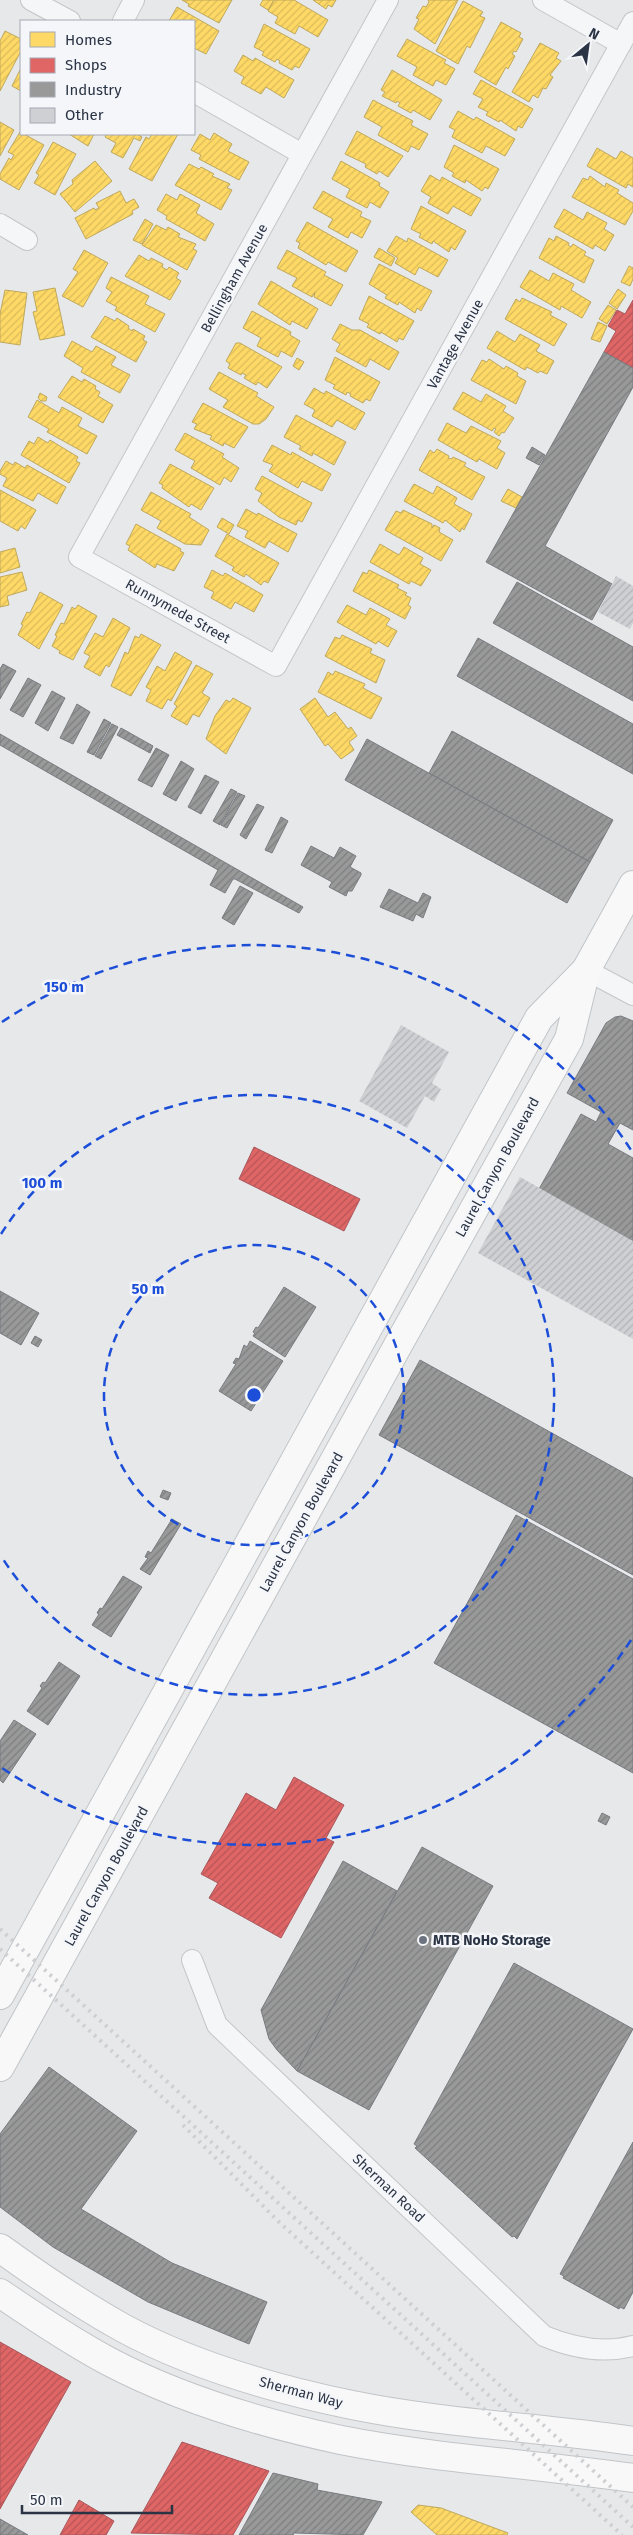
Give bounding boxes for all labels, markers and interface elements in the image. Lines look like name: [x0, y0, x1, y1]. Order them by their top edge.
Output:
legend: [20, 20, 195, 135]
north arrow: [563, 20, 613, 70]
text: N: [586, 24, 602, 44]
text: Homes: [65, 31, 112, 49]
text: Shops: [65, 56, 107, 74]
text: Industry: [65, 81, 122, 99]
text: Other: [65, 106, 104, 124]
street label: Bellingham Avenue: [197, 221, 271, 336]
street label: Vantage Avenue: [424, 296, 487, 392]
street label: Runnymede Street: [122, 576, 234, 648]
text: 150 m: [44, 978, 84, 996]
street label: Laurel Canyon Boulevard: [452, 1094, 543, 1240]
text: 100 m: [22, 1174, 62, 1192]
text: 50 m: [131, 1280, 165, 1298]
centre of rings: [245, 1386, 263, 1404]
street label: Laurel Canyon Boulevard: [256, 1449, 347, 1595]
street label: Laurel Canyon Boulevard: [61, 1803, 152, 1949]
place label: MTB NoHo Storage: [433, 1932, 551, 1949]
marker: MTB NoHo Storage: [417, 1934, 429, 1946]
street label: Sherman Road: [349, 2151, 428, 2226]
street label: Sherman Way: [257, 2373, 345, 2412]
scale bar: [22, 2482, 172, 2514]
text: 50 m: [30, 2491, 63, 2509]

